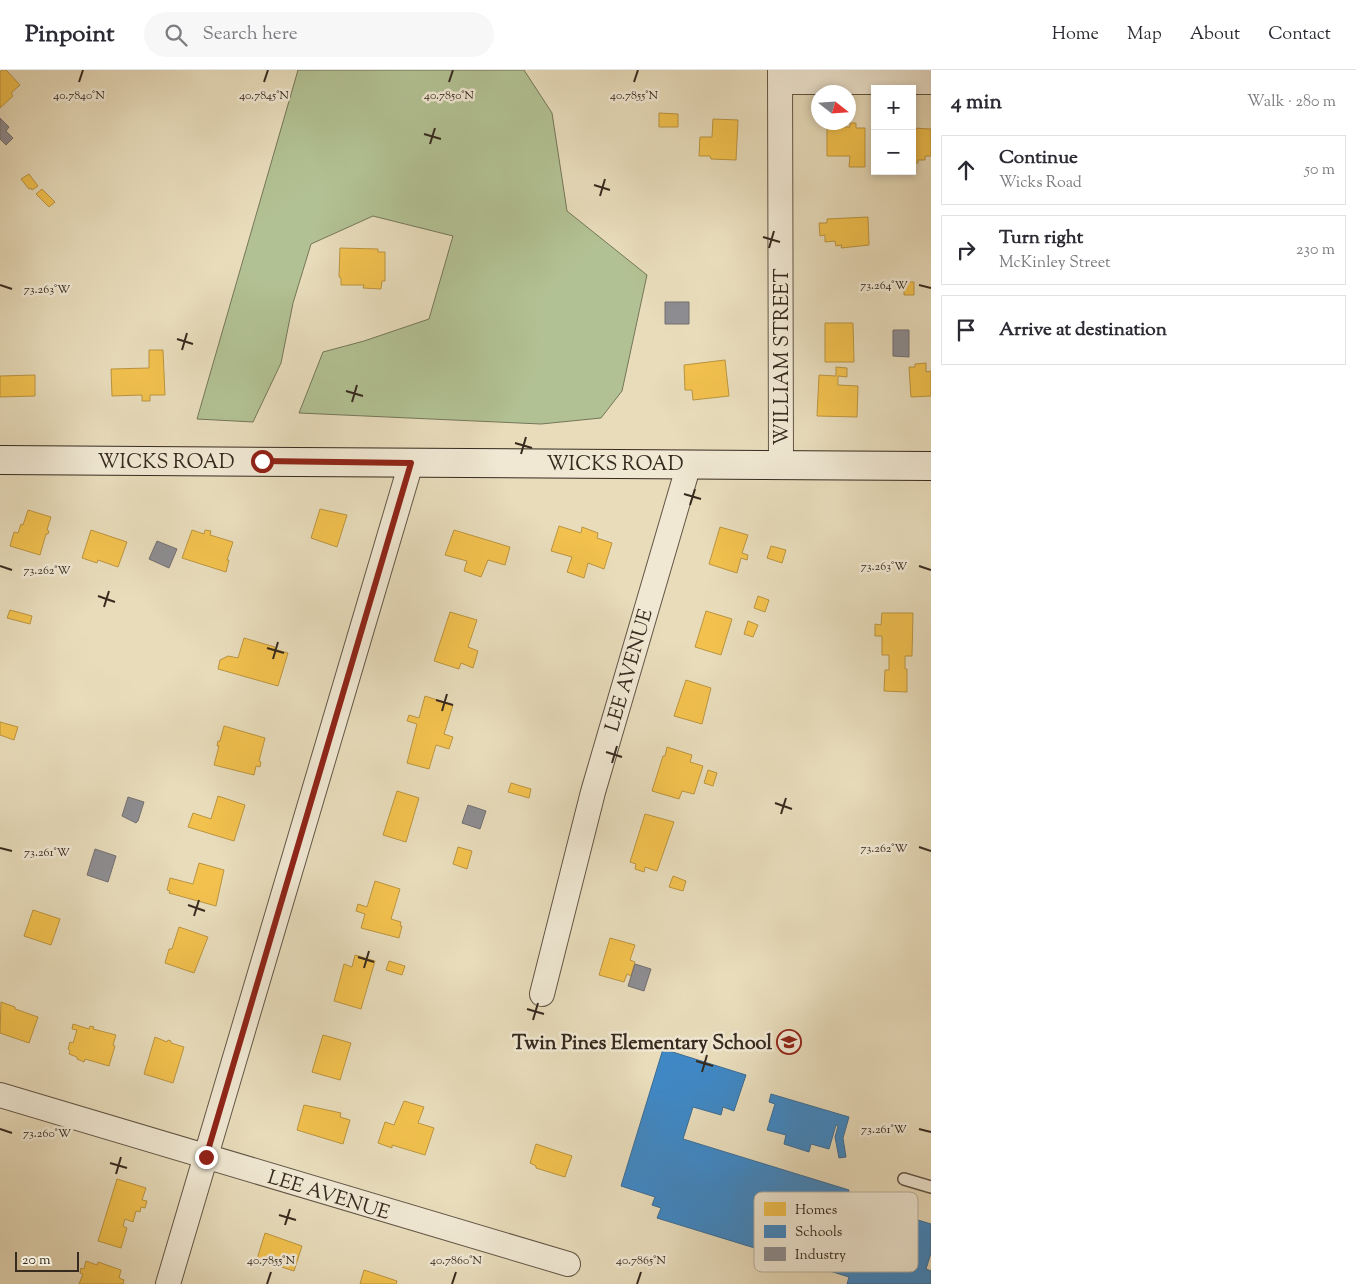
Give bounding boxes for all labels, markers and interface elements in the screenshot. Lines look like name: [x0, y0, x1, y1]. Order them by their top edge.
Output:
search box: [144, 12, 494, 57]
text: Pinpoint: [25, 18, 114, 52]
icon: search: [162, 21, 190, 49]
text: Search here: [202, 21, 298, 48]
text: Home: [1052, 22, 1099, 48]
text: Map: [1127, 22, 1162, 48]
text: About: [1190, 22, 1240, 48]
text: Contact: [1268, 22, 1331, 48]
north arrow: [811, 85, 856, 130]
map controls: [871, 85, 916, 175]
button: +: [871, 85, 916, 130]
text: 40.7840°N: [53, 87, 105, 105]
text: 40.7845°N: [239, 87, 289, 105]
text: 40.7850°N: [424, 87, 474, 105]
text: 40.7855°N: [610, 87, 658, 105]
text: 4 min: [951, 88, 1002, 118]
text: Walk · 280 m: [1247, 91, 1336, 114]
button: −: [871, 130, 916, 175]
text: Continue: [999, 145, 1078, 172]
icon: ahead: [952, 156, 980, 184]
text: 50 m: [1304, 159, 1335, 182]
text: Wicks Road: [999, 172, 1082, 195]
text: Turn right: [999, 225, 1083, 252]
icon: right: [952, 236, 980, 264]
text: 230 m: [1296, 239, 1335, 262]
text: McKinley Street: [999, 252, 1111, 275]
street label: WILLIAM STREET: [769, 269, 798, 445]
text: 73.264°W: [860, 277, 908, 295]
text: 73.263°W: [24, 281, 71, 299]
icon: arrive: [952, 316, 980, 344]
text: Arrive at destination: [999, 317, 1167, 344]
street label: WICKS ROAD: [97, 449, 235, 478]
route start: [251, 450, 274, 473]
street label: WICKS ROAD: [546, 451, 684, 480]
text: 73.263°W: [861, 558, 908, 576]
text: 73.262°W: [23, 562, 71, 580]
street label: LEE AVENUE: [599, 606, 662, 735]
text: 73.262°W: [860, 840, 908, 858]
text: 73.261°W: [24, 844, 71, 862]
school or university icon: Twin Pines Elementary School: [776, 1029, 802, 1055]
place label: Twin Pines Elementary School: [512, 1030, 772, 1059]
text: 73.261°W: [861, 1121, 908, 1139]
text: 73.260°W: [23, 1125, 72, 1143]
route end: [195, 1146, 218, 1169]
street label: LEE AVENUE: [264, 1164, 393, 1229]
legend: [754, 1192, 918, 1272]
text: Homes: [795, 1201, 837, 1221]
text: Schools: [795, 1223, 842, 1243]
text: Industry: [795, 1246, 846, 1266]
scale bar: [15, 1249, 79, 1272]
text: 20 m: [22, 1251, 51, 1271]
text: 40.7855°N: [247, 1252, 295, 1270]
text: 40.7860°N: [430, 1252, 482, 1270]
text: 40.7865°N: [616, 1252, 666, 1270]

